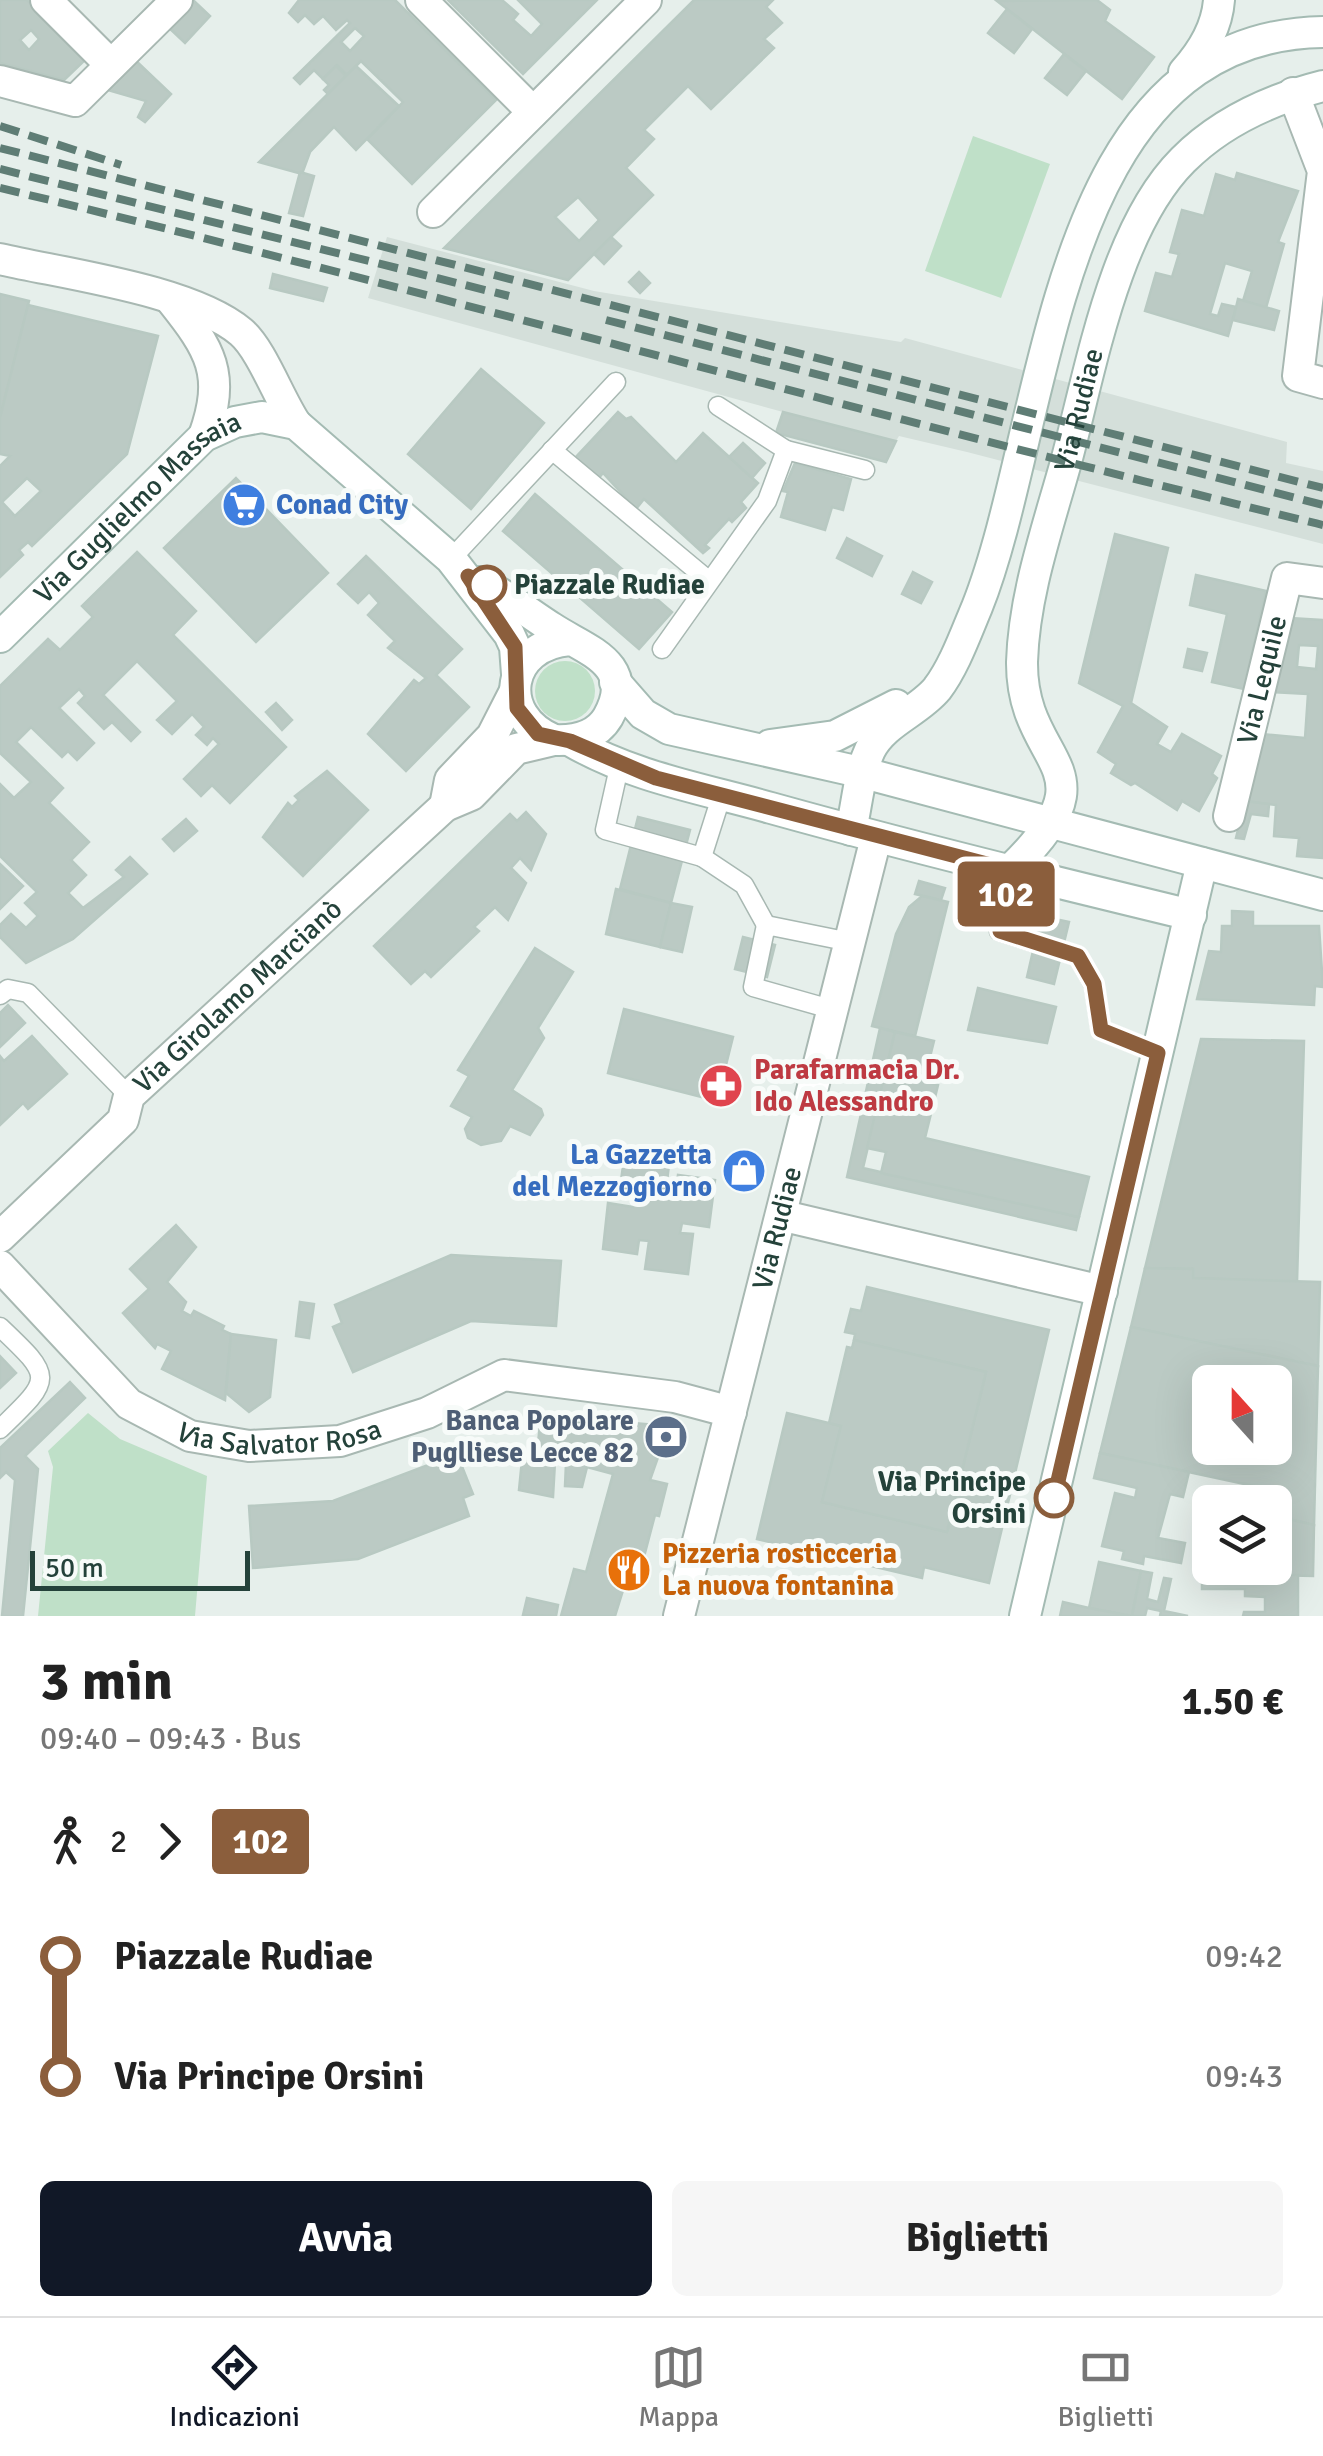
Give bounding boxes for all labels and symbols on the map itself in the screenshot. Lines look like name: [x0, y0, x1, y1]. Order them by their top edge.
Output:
street label: Via Rudiae: [1047, 345, 1111, 476]
street label: Via Guglielmo Massaia: [27, 404, 246, 611]
supermarket icon: Conad City: [221, 482, 267, 528]
place label: Conad City: [276, 488, 408, 522]
marker: Piazzale Rudiae: [468, 566, 506, 604]
place label: Piazzale Rudiae: [514, 568, 705, 602]
street label: Via Lequile: [1230, 612, 1294, 748]
line badge: 102: [948, 862, 1064, 926]
street label: Via Girolamo Marcianò: [126, 892, 349, 1101]
place label: Parafarmacia Dr. Ido Alessandro: [754, 1053, 960, 1119]
pharmacy icon: Parafarmacia Dr. Ido Alessandro: [698, 1063, 744, 1109]
place label: La Gazzetta del Mezzogiorno: [512, 1138, 712, 1204]
shop icon: La Gazzetta del Mezzogiorno: [721, 1148, 767, 1194]
street label: Via Rudiae: [745, 1163, 809, 1294]
north arrow: [1192, 1365, 1292, 1465]
place label: Banca Popolare Puglliese Lecce 82: [411, 1404, 634, 1470]
street label: Via Salvator Rosa: [171, 1412, 386, 1463]
bank icon: Banca Popolare Puglliese Lecce 82: [643, 1414, 689, 1460]
place label: Via Principe Orsini: [878, 1465, 1026, 1531]
marker: Via Principe Orsini: [1035, 1479, 1073, 1517]
place label: Pizzeria rosticceria La nuova fontanina: [662, 1537, 897, 1603]
scale bar: [30, 1546, 250, 1590]
restaurant icon: Pizzeria rosticceria La nuova fontanina: [606, 1547, 652, 1593]

